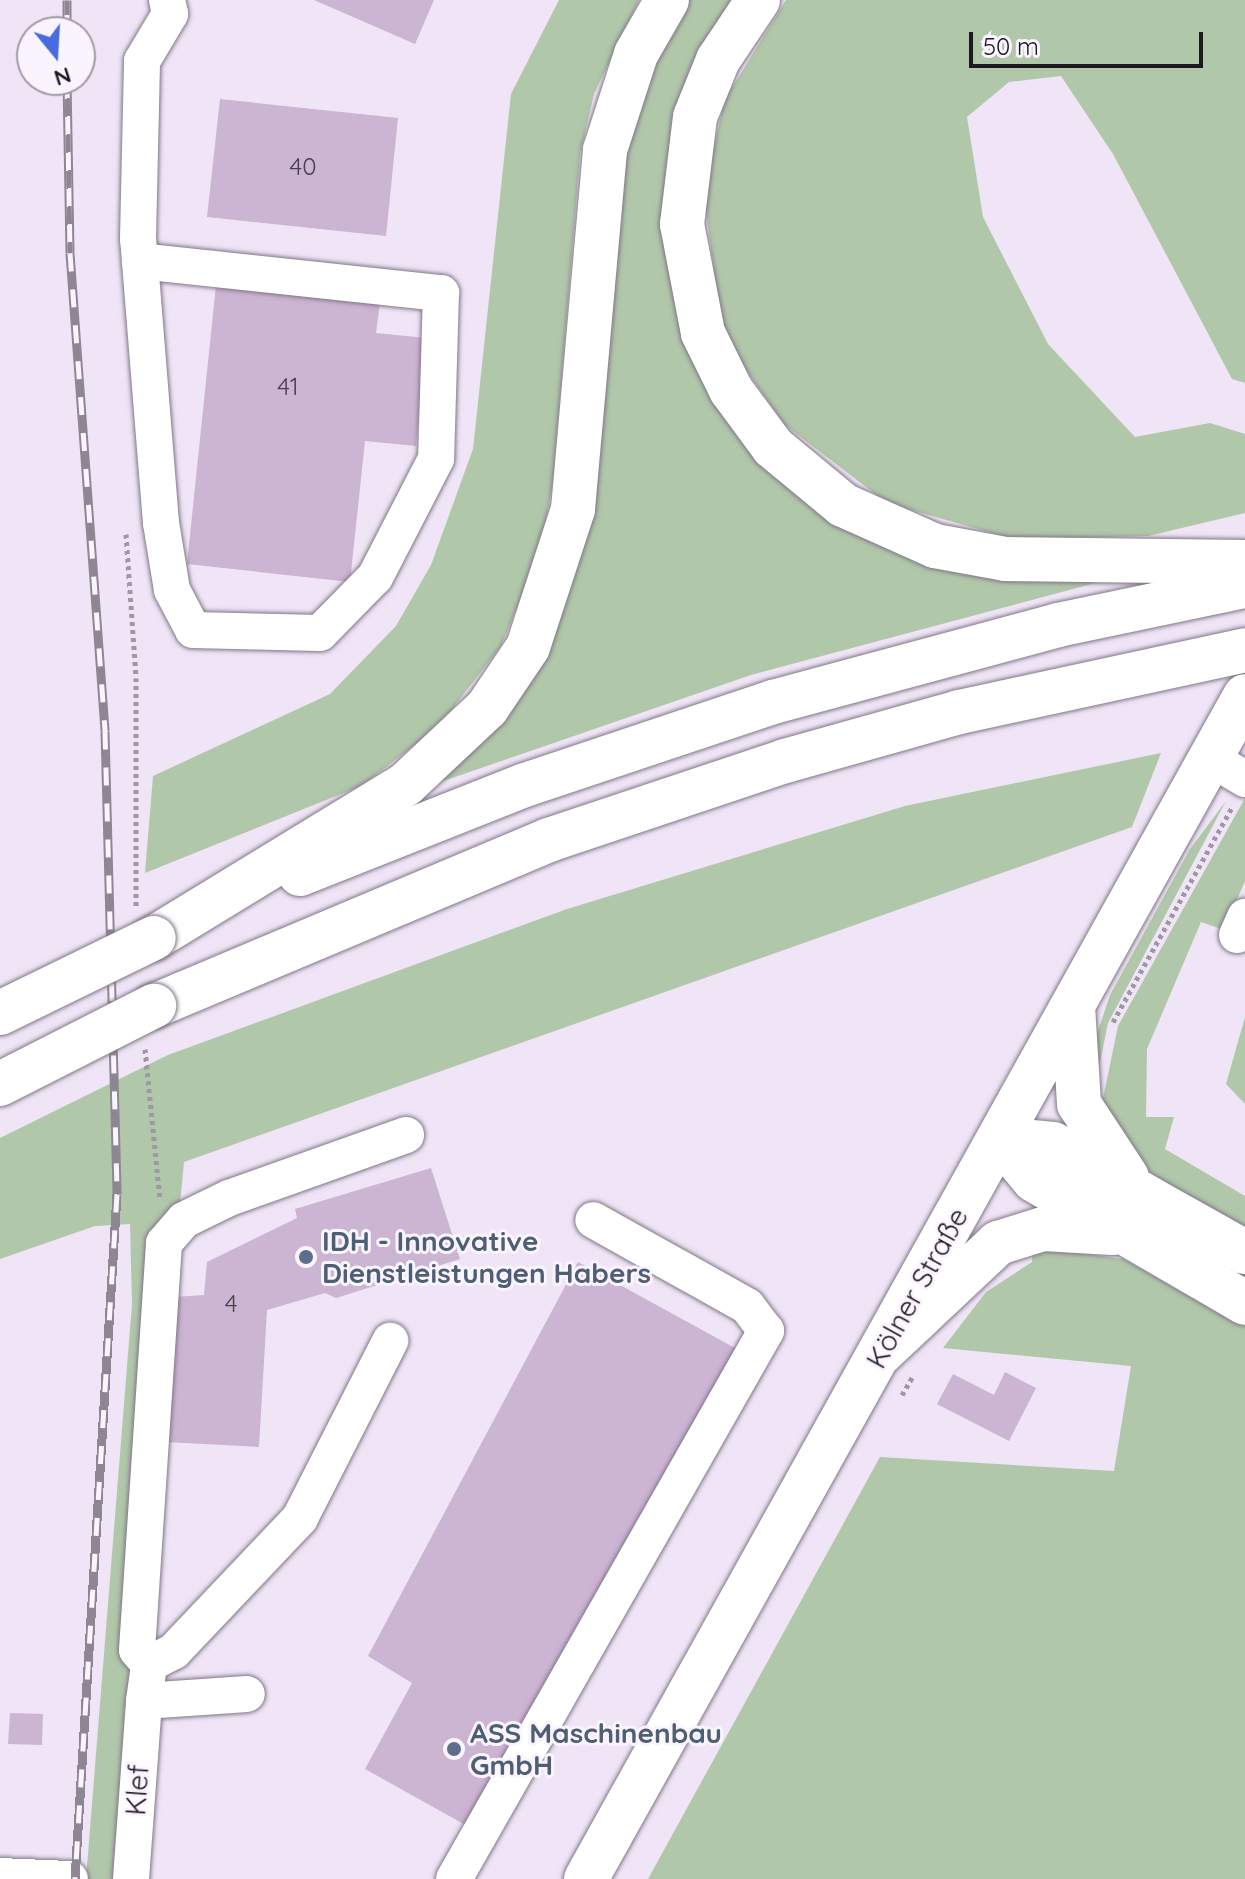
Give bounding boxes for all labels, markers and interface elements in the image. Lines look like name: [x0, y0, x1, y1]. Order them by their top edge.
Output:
north arrow: [16, 16, 96, 96]
scale bar: [973, 16, 1207, 66]
text: 50 m: [983, 31, 1039, 61]
text: N: [51, 61, 75, 93]
house number: 40: [290, 153, 316, 181]
house number: 41: [277, 373, 299, 401]
street label: Kölner Straße: [859, 1202, 975, 1374]
place label: IDH - Innovative Dienstleistungen Habers: [322, 1224, 651, 1290]
marker: IDH - Innovative Dienstleistungen Habers: [297, 1248, 315, 1266]
house number: 4: [225, 1290, 237, 1318]
place label: ASS Maschinenbau GmbH: [470, 1716, 722, 1782]
marker: ASS Maschinenbau GmbH: [445, 1740, 463, 1758]
street label: Klef: [118, 1763, 156, 1817]

